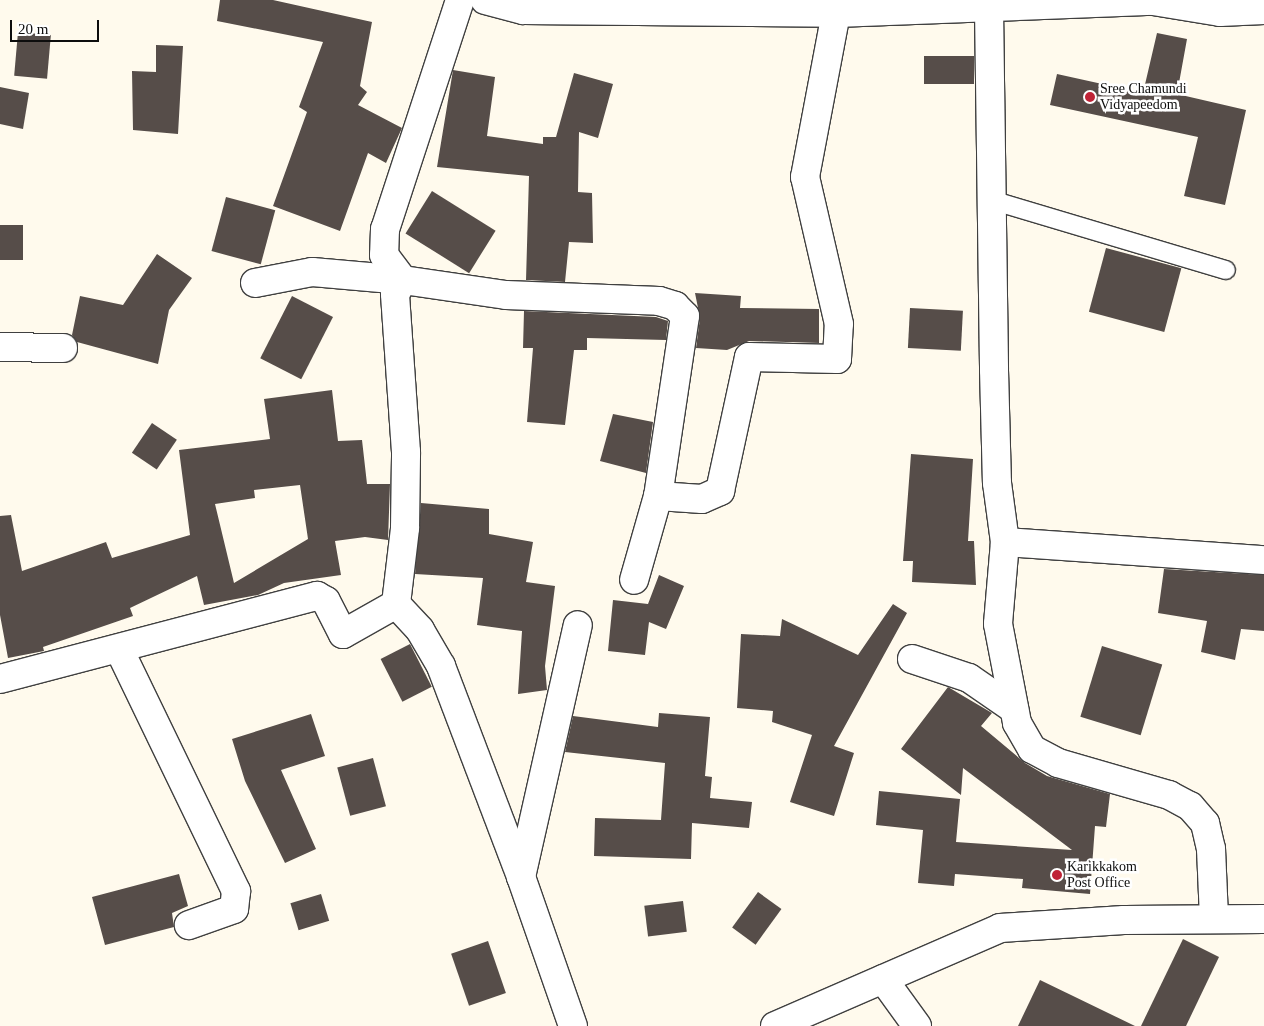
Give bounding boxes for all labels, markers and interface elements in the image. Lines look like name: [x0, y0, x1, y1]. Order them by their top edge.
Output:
scale bar: [12, 10, 101, 42]
text: 20 m: [18, 21, 48, 37]
place label: Sree Chamundi Vidyapeedom: [1100, 81, 1187, 114]
marker: Sree Chamundi Vidyapeedom: [1084, 91, 1096, 103]
place label: Karikkakom Post Office: [1067, 859, 1137, 892]
marker: Karikkakom Post Office: [1051, 869, 1063, 881]

